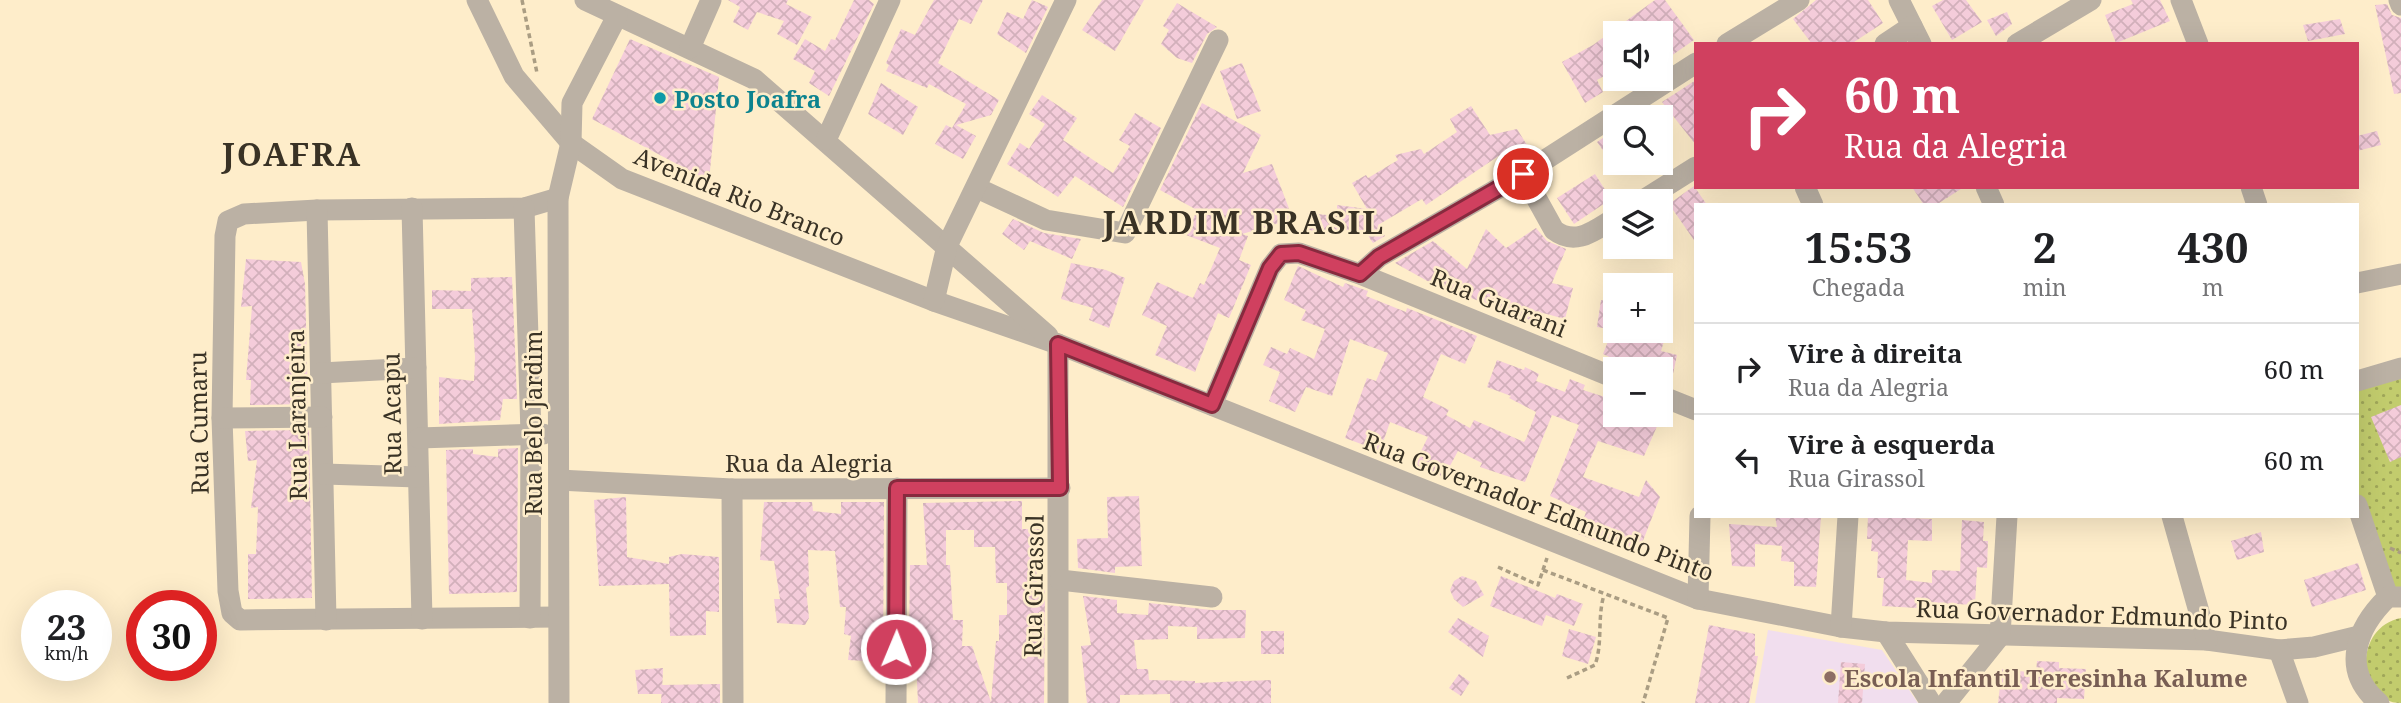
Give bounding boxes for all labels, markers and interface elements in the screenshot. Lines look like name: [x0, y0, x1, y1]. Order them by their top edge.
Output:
map controls: [1603, 21, 1673, 427]
button: sound: [1603, 21, 1673, 91]
text: 60 m: [1844, 61, 1960, 127]
icon: right: [1729, 70, 1820, 161]
place label: Posto Joafra: [674, 82, 821, 115]
marker: Posto Joafra: [652, 90, 668, 106]
button: search: [1603, 105, 1673, 175]
text: Rua da Alegria: [1844, 124, 2068, 167]
district label: JOAFRA: [221, 132, 362, 175]
street label: Avenida Rio Branco: [630, 139, 850, 253]
pin: [1493, 144, 1553, 204]
icon: arrive: [1504, 155, 1542, 193]
button: layers: [1603, 189, 1673, 259]
district label: JARDIM BRASIL: [1102, 200, 1385, 243]
text: 15:53: [1805, 218, 1912, 275]
text: 2: [2033, 218, 2057, 275]
text: 430: [2177, 218, 2248, 275]
street label: Rua Guarani: [1426, 260, 1572, 344]
text: Chegada: [1812, 271, 1905, 303]
text: min: [2023, 271, 2067, 303]
text: m: [2202, 271, 2224, 303]
button: +: [1603, 273, 1673, 343]
street label: Rua Laranjeira: [278, 329, 314, 501]
street label: Rua Belo Jardim: [516, 330, 549, 516]
text: Vire à direita: [1788, 335, 1963, 371]
icon: right: [1729, 350, 1767, 388]
street label: Rua Cumaru: [180, 351, 216, 495]
text: 60 m: [2264, 351, 2324, 387]
street label: Rua Acapu: [373, 352, 409, 476]
button: −: [1603, 357, 1673, 427]
text: Rua da Alegria: [1788, 371, 1949, 403]
street label: Rua Governador Edmundo Pinto: [1359, 424, 1719, 588]
text: Vire à esquerda: [1788, 426, 1995, 462]
icon: left: [1729, 441, 1767, 479]
text: 60 m: [2264, 442, 2324, 478]
street label: Rua da Alegria: [725, 446, 893, 479]
text: Rua Girassol: [1788, 462, 1925, 494]
street label: Rua Girassol: [1015, 514, 1051, 658]
speed limit sign: 30: [126, 590, 217, 681]
street label: Rua Governador Edmundo Pinto: [1915, 591, 2289, 637]
text: 23: [47, 603, 86, 650]
position arrow: [859, 612, 933, 686]
text: km/h: [44, 641, 89, 665]
place label: Escola Infantil Teresinha Kalume: [1844, 661, 2248, 694]
marker: Escola Infantil Teresinha Kalume: [1822, 669, 1838, 685]

